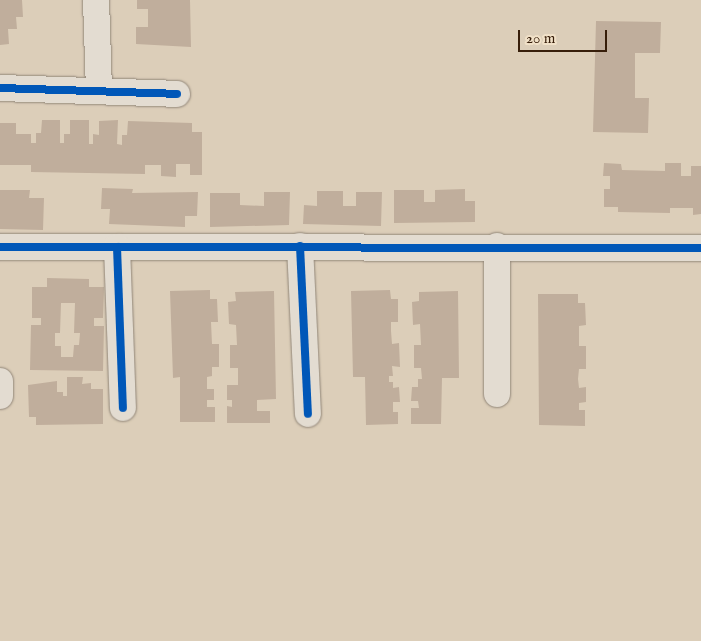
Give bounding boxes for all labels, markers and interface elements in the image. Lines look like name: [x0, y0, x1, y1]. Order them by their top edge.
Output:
scale bar: [521, 20, 610, 52]
text: 20 m: [526, 29, 555, 48]

